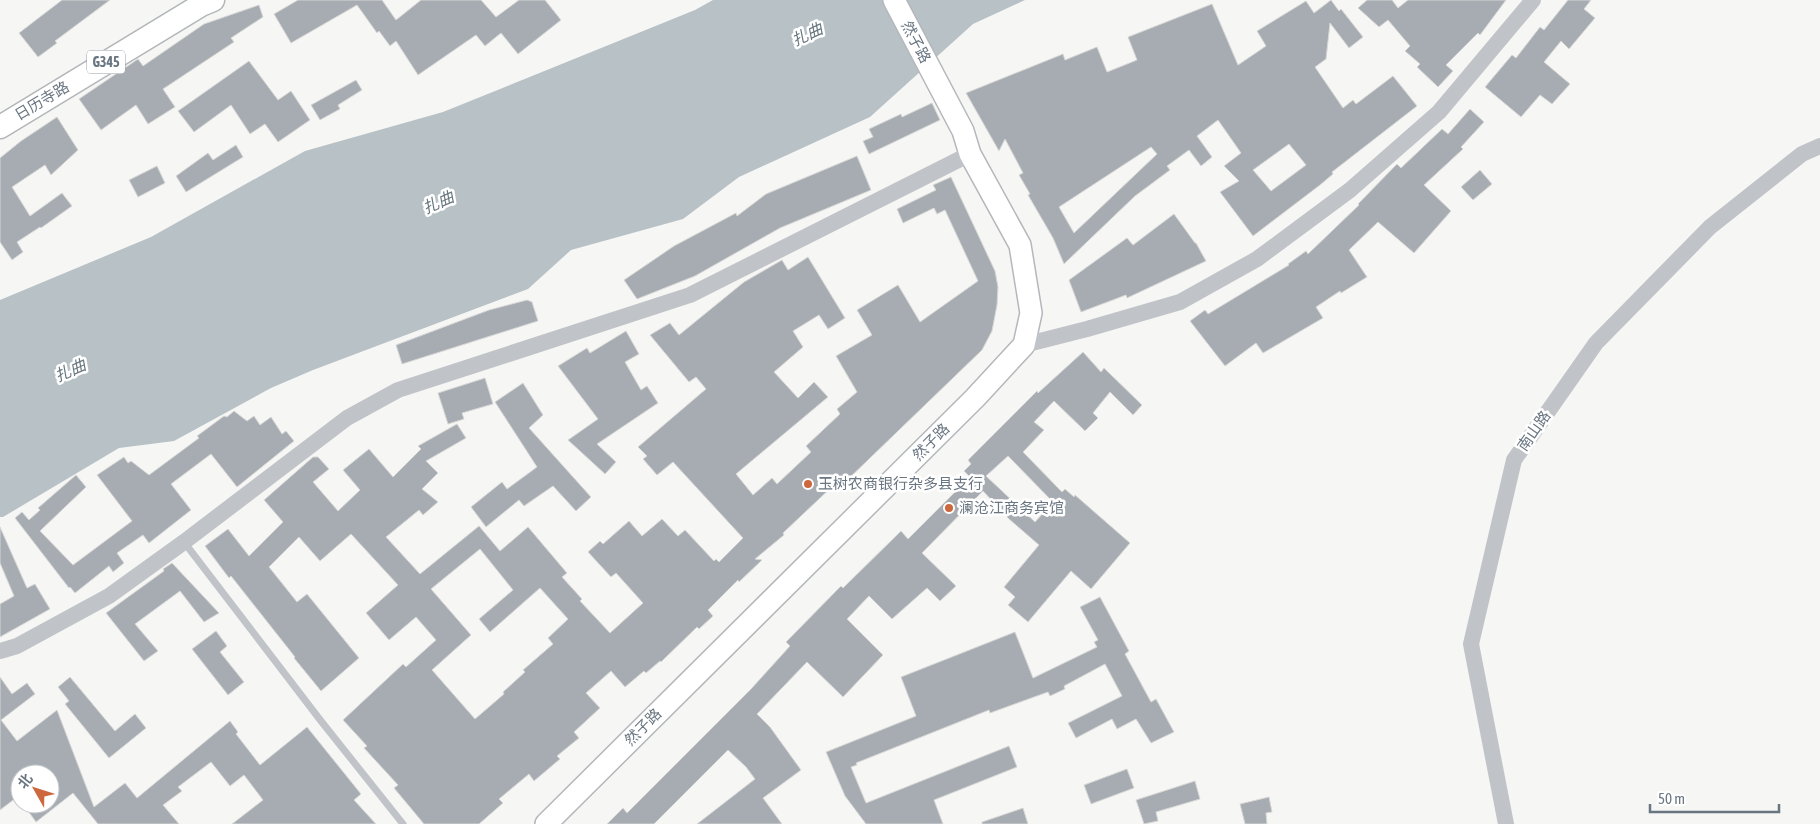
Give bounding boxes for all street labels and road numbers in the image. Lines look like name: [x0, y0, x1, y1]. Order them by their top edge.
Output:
street label: 然子路: [898, 18, 935, 66]
road number: G345: [87, 51, 125, 74]
street label: 日历寺路: [12, 78, 72, 123]
street label: 南山路: [1514, 407, 1553, 454]
street label: 然子路: [909, 420, 953, 464]
street label: 然子路: [621, 705, 665, 749]

